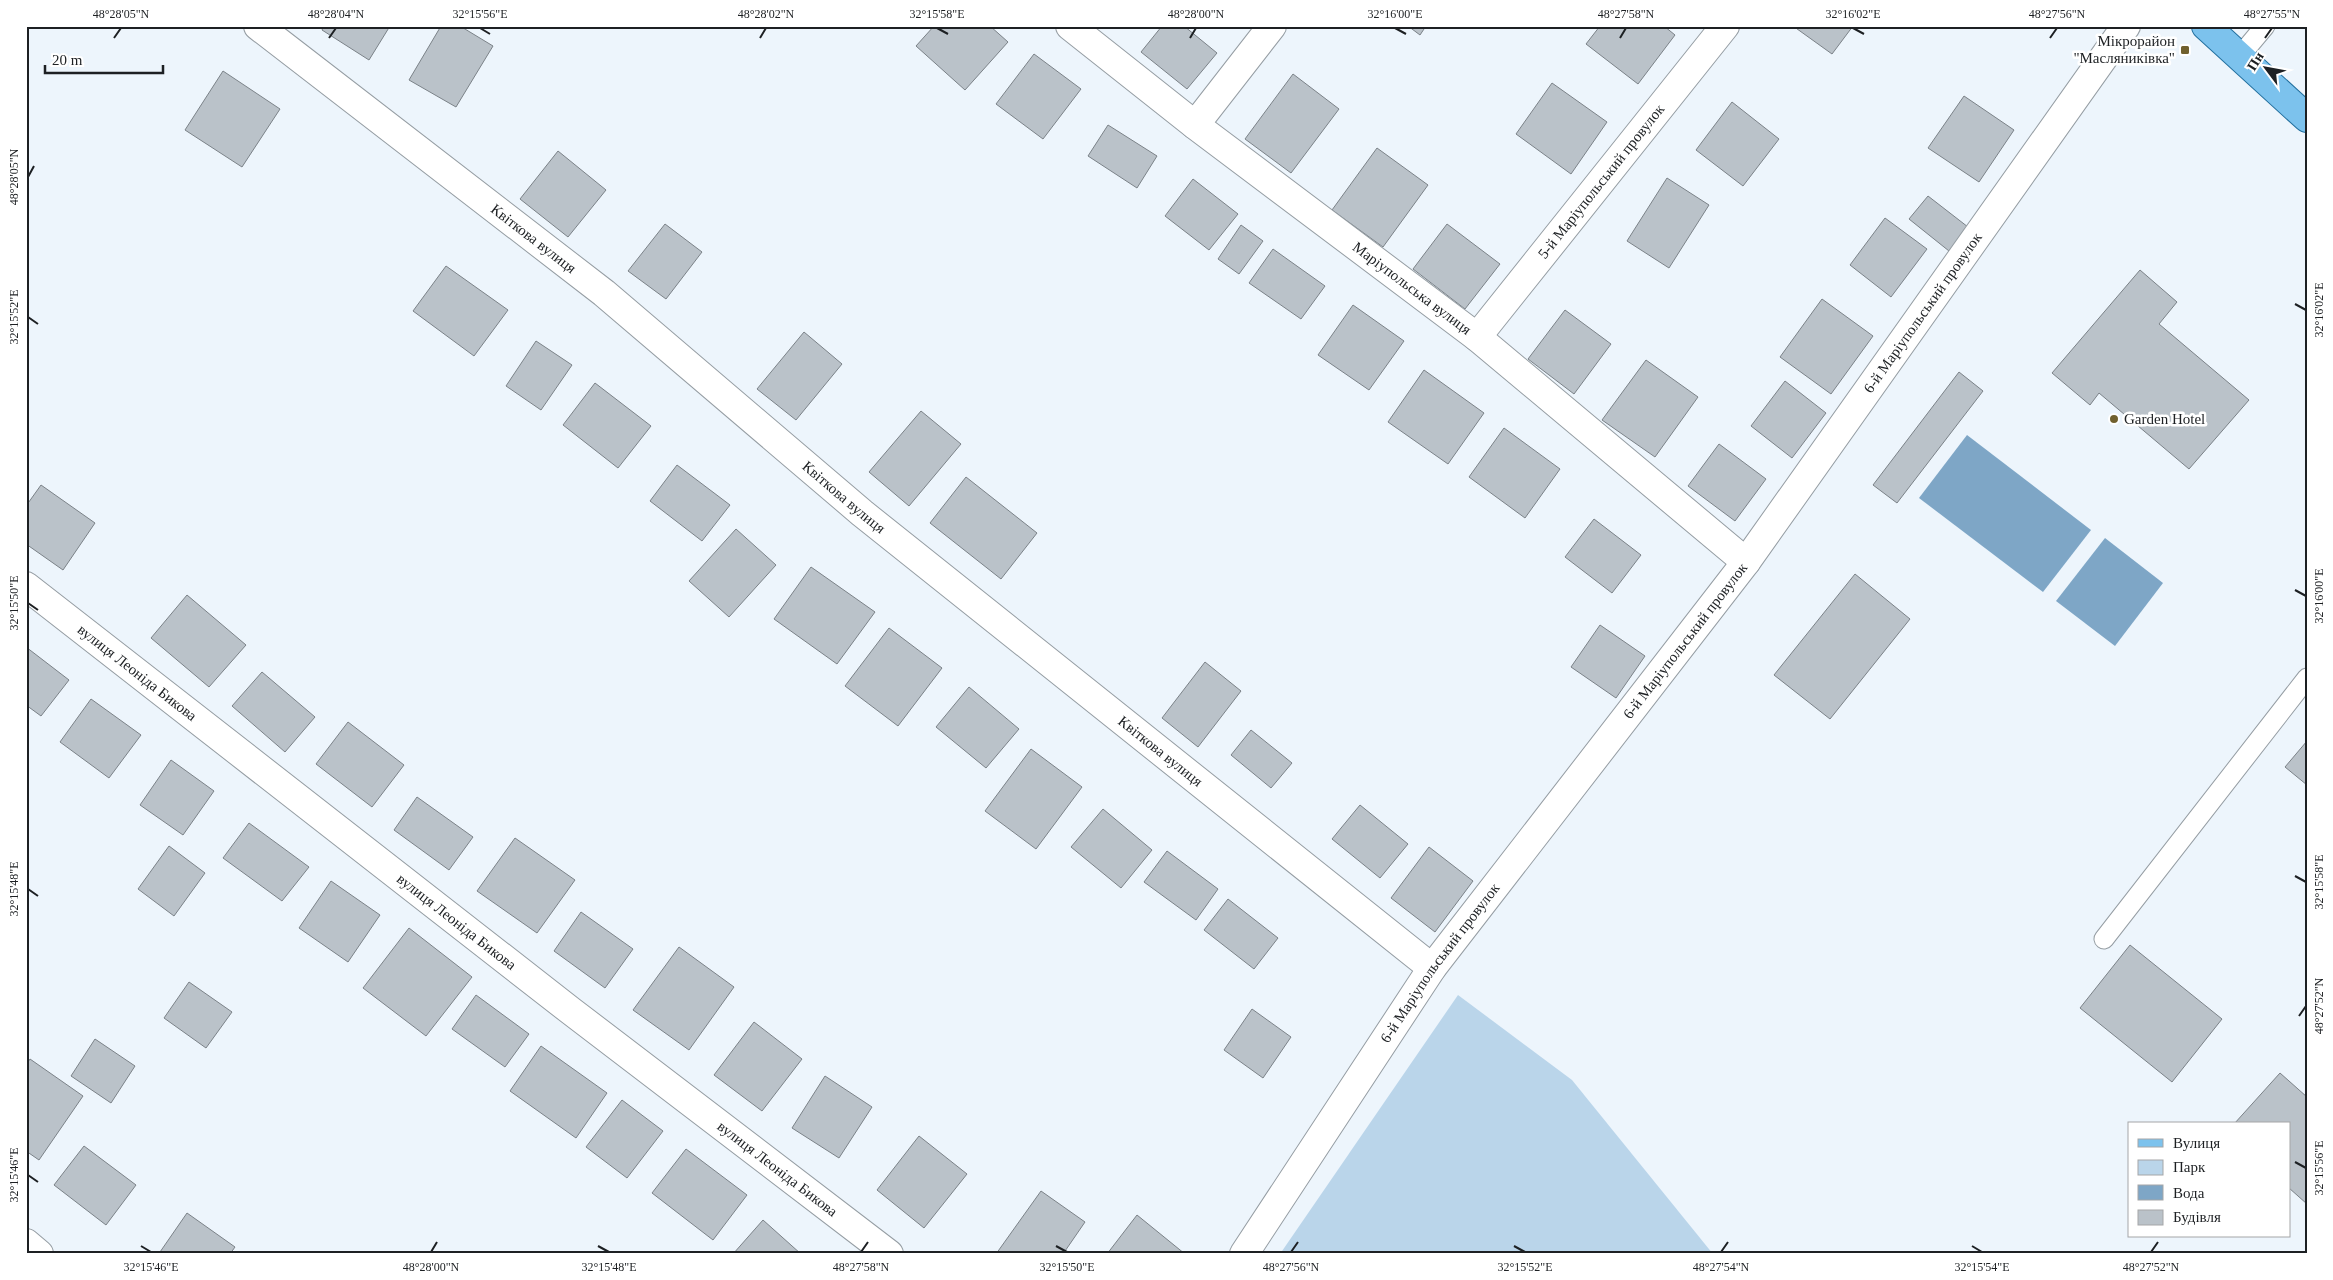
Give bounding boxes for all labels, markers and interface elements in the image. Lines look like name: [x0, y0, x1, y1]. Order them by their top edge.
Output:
text: 48°28'05"N: [93, 7, 150, 21]
text: 48°28'04"N: [308, 7, 365, 21]
text: 32°15'56"E: [452, 7, 508, 21]
text: 48°28'02"N: [738, 7, 795, 21]
text: 32°15'58"E: [909, 7, 965, 21]
text: 48°28'00"N: [1168, 7, 1225, 21]
text: 32°16'00"E: [1367, 7, 1423, 21]
text: 48°27'58"N: [1598, 7, 1655, 21]
text: 32°16'02"E: [1825, 7, 1881, 21]
text: 48°27'56"N: [2029, 7, 2086, 21]
text: 48°27'55"N: [2244, 7, 2301, 21]
place label: Мікрорайон "Масляниківка": [2073, 33, 2175, 66]
scale bar: [45, 42, 162, 74]
north arrow: [2240, 42, 2290, 92]
marker: Мікрорайон "Масляниківка": [2179, 44, 2191, 56]
text: Пн: [2244, 49, 2267, 73]
text: 20 m: [52, 52, 83, 68]
street label: 5-й Маріупольський провулок: [1535, 101, 1668, 262]
text: 48°28'05"N: [7, 148, 21, 205]
street label: Квіткова вулиця: [488, 201, 579, 276]
street label: 6-й Маріупольський провулок: [1860, 229, 1985, 396]
street label: Маріупольська вулиця: [1350, 239, 1474, 338]
text: 32°16'02"E: [2312, 282, 2326, 338]
text: 32°15'52"E: [7, 289, 21, 345]
place label: Garden Hotel: [2124, 411, 2205, 427]
marker: Garden Hotel: [2108, 413, 2120, 425]
street label: Квіткова вулиця: [799, 458, 889, 536]
street label: 6-й Маріупольський провулок: [1620, 559, 1751, 722]
text: 32°16'00"E: [2312, 568, 2326, 624]
text: 32°15'50"E: [7, 575, 21, 631]
street label: вулиця Леоніда Бикова: [75, 621, 200, 724]
street label: Квіткова вулиця: [1115, 713, 1206, 790]
text: 32°15'58"E: [2312, 854, 2326, 910]
text: 32°15'48"E: [7, 861, 21, 917]
street label: вулиця Леоніда Бикова: [394, 870, 519, 973]
street label: 6-й Маріупольський провулок: [1377, 879, 1503, 1046]
text: 48°27'52"N: [2312, 977, 2326, 1034]
street label: вулиця Леоніда Бикова: [714, 1118, 841, 1220]
legend: [2128, 1122, 2290, 1238]
text: Вулиця: [2173, 1135, 2220, 1151]
text: 32°15'56"E: [2312, 1140, 2326, 1196]
text: 32°15'46"E: [7, 1147, 21, 1203]
text: Парк: [2173, 1159, 2206, 1175]
text: Вода: [2173, 1185, 2205, 1201]
text: Будівля: [2173, 1209, 2221, 1225]
text: 32°15'46"E: [123, 1260, 179, 1274]
text: 48°28'00"N: [403, 1260, 460, 1274]
text: 32°15'48"E: [581, 1260, 637, 1274]
text: 48°27'58"N: [833, 1260, 890, 1274]
text: 32°15'50"E: [1039, 1260, 1095, 1274]
text: 48°27'56"N: [1263, 1260, 1320, 1274]
text: 32°15'52"E: [1497, 1260, 1553, 1274]
text: 48°27'54"N: [1693, 1260, 1750, 1274]
text: 32°15'54"E: [1954, 1260, 2010, 1274]
text: 48°27'52"N: [2123, 1260, 2180, 1274]

